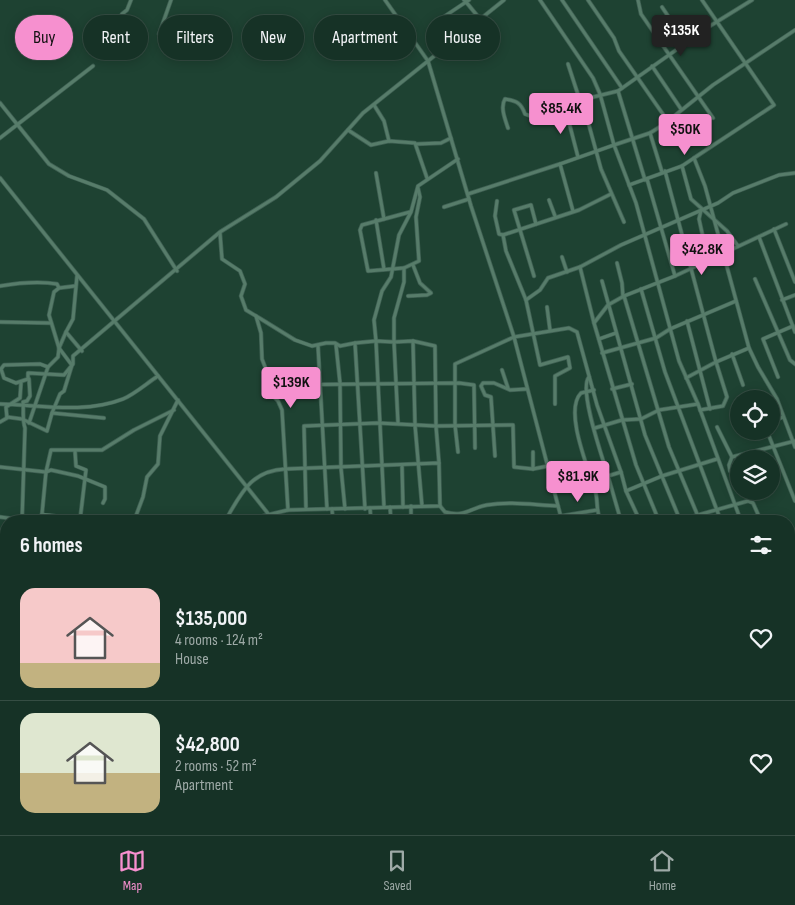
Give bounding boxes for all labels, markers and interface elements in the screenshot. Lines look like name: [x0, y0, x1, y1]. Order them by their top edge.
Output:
chip: Buy: [15, 15, 73, 60]
chip: Rent: [83, 15, 148, 60]
chip: Filters: [158, 15, 232, 60]
chip: New: [242, 15, 304, 60]
chip: Apartment: [314, 15, 416, 60]
chip: House: [426, 15, 500, 60]
pin: $135K: [646, 15, 716, 57]
text: $135K: [663, 21, 699, 40]
pin: $85.4K: [520, 92, 602, 135]
text: $85.4K: [540, 99, 582, 118]
pin: $50K: [655, 114, 715, 156]
text: $50K: [670, 120, 700, 139]
pin: $42.8K: [661, 234, 743, 276]
text: $42.8K: [681, 240, 723, 259]
pin: $139K: [256, 366, 326, 409]
text: $139K: [272, 373, 310, 392]
map controls: [730, 390, 780, 500]
button: locate: [730, 390, 780, 440]
button: layers: [730, 450, 780, 500]
pin: $81.9K: [537, 460, 619, 503]
text: $81.9K: [557, 467, 599, 486]
icon: filters: [747, 531, 775, 559]
text: 6 homes: [20, 533, 83, 558]
text: $135,000: [175, 606, 247, 631]
icon: home: [60, 608, 120, 668]
icon: heart: [747, 624, 775, 652]
text: 4 rooms · 124 m²: [175, 631, 263, 650]
text: House: [175, 650, 209, 669]
text: $42,800: [175, 732, 240, 757]
icon: home: [60, 733, 120, 793]
icon: heart: [747, 749, 775, 777]
text: 2 rooms · 52 m²: [175, 757, 257, 776]
text: Apartment: [175, 776, 233, 795]
tab: Map: [118, 847, 146, 894]
tab: Saved: [383, 847, 412, 894]
tab: Home: [648, 847, 676, 894]

